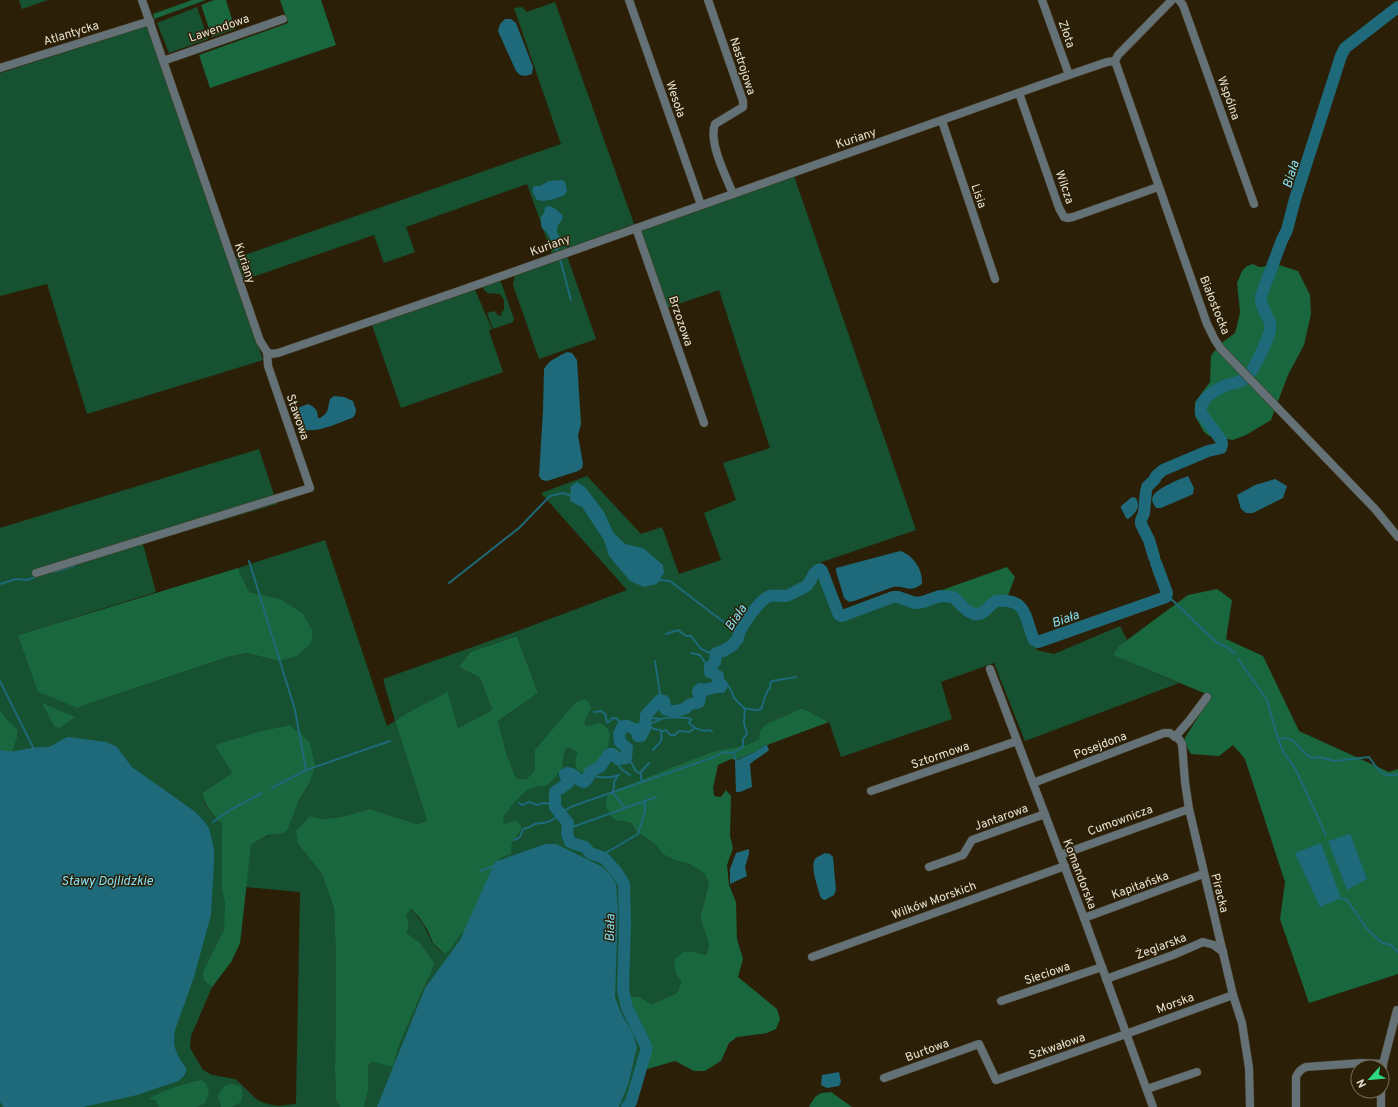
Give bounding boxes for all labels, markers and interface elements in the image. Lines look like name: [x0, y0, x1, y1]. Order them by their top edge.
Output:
street label: Lawendowa: [187, 11, 252, 47]
street label: Atlantycka: [41, 18, 101, 50]
street label: Złota: [1054, 18, 1078, 50]
street label: Nastrojowa: [725, 36, 759, 97]
street label: Wspólna: [1213, 74, 1243, 122]
street label: Wesoła: [661, 79, 689, 120]
street label: Kuriany: [834, 125, 879, 153]
water label: Biała: [1280, 159, 1304, 190]
street label: Wilcza: [1051, 168, 1077, 206]
street label: Lisia: [966, 182, 990, 211]
street label: Kuriany: [528, 231, 573, 261]
street label: Kuriany: [230, 241, 258, 286]
street label: Białostocka: [1195, 274, 1233, 337]
street label: Brzozowa: [664, 294, 696, 349]
street label: Stawowa: [282, 392, 312, 442]
water label: Biała: [722, 602, 751, 634]
water label: Biała: [1050, 607, 1082, 632]
street label: Posejdona: [1071, 728, 1129, 763]
street label: Sztormowa: [909, 739, 972, 773]
street label: Jantarowa: [972, 801, 1030, 835]
street label: Cumownicza: [1086, 802, 1155, 840]
street label: Komandorska: [1058, 837, 1100, 912]
street label: Kapitańska: [1110, 868, 1171, 904]
street label: Piracka: [1206, 872, 1232, 915]
water label: Stawy Dojlidzkie: [61, 874, 153, 890]
street label: Wilków Morskich: [890, 878, 979, 924]
water label: Biała: [603, 914, 619, 942]
street label: Żeglarska: [1134, 930, 1189, 964]
street label: Sieciowa: [1022, 959, 1072, 989]
street label: Morska: [1154, 990, 1196, 1018]
street label: Szkwałowa: [1027, 1030, 1088, 1064]
street label: Burtowa: [903, 1036, 951, 1066]
north arrow: [1350, 1059, 1390, 1099]
text: N: [1354, 1076, 1370, 1090]

